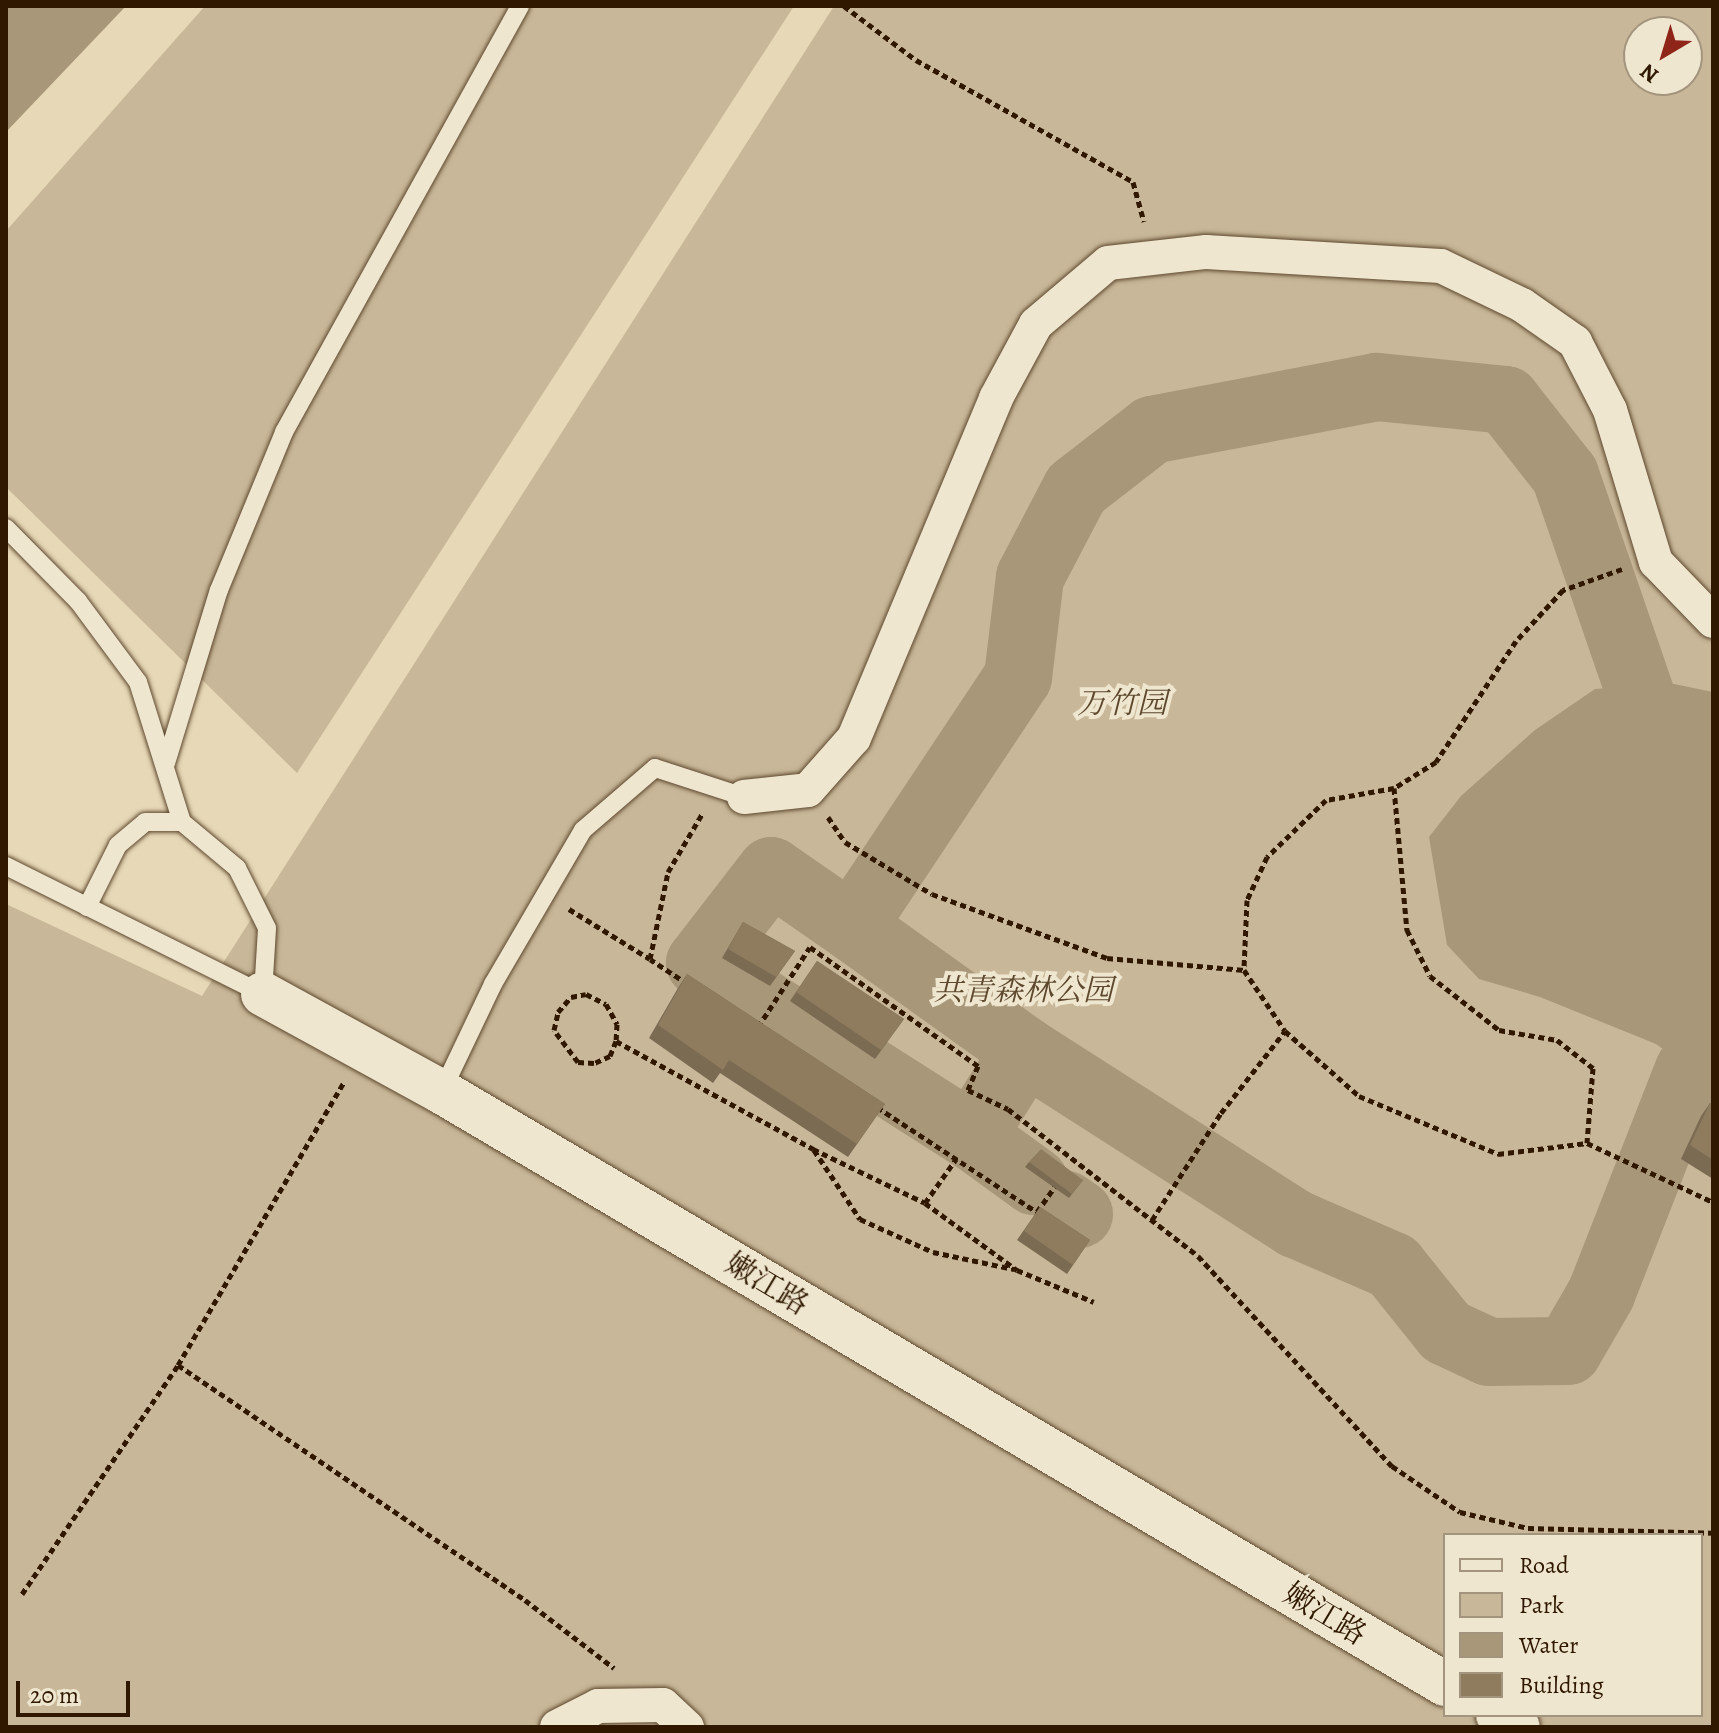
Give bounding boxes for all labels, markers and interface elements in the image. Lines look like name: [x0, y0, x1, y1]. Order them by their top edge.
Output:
north arrow: [1623, 16, 1703, 96]
text: N: [1634, 57, 1665, 90]
park label: 万竹园: [1077, 685, 1167, 721]
park label: 共青森林公园: [933, 972, 1113, 1008]
street label: 嫩江路: [719, 1245, 815, 1323]
legend: [1443, 1533, 1703, 1717]
text: Road: [1519, 1549, 1569, 1581]
street label: 嫩江路: [1277, 1575, 1373, 1653]
text: Park: [1519, 1589, 1564, 1621]
text: Water: [1519, 1629, 1579, 1661]
scale bar: [20, 1665, 134, 1715]
text: Building: [1519, 1669, 1604, 1701]
text: 20 m: [30, 1679, 79, 1711]

